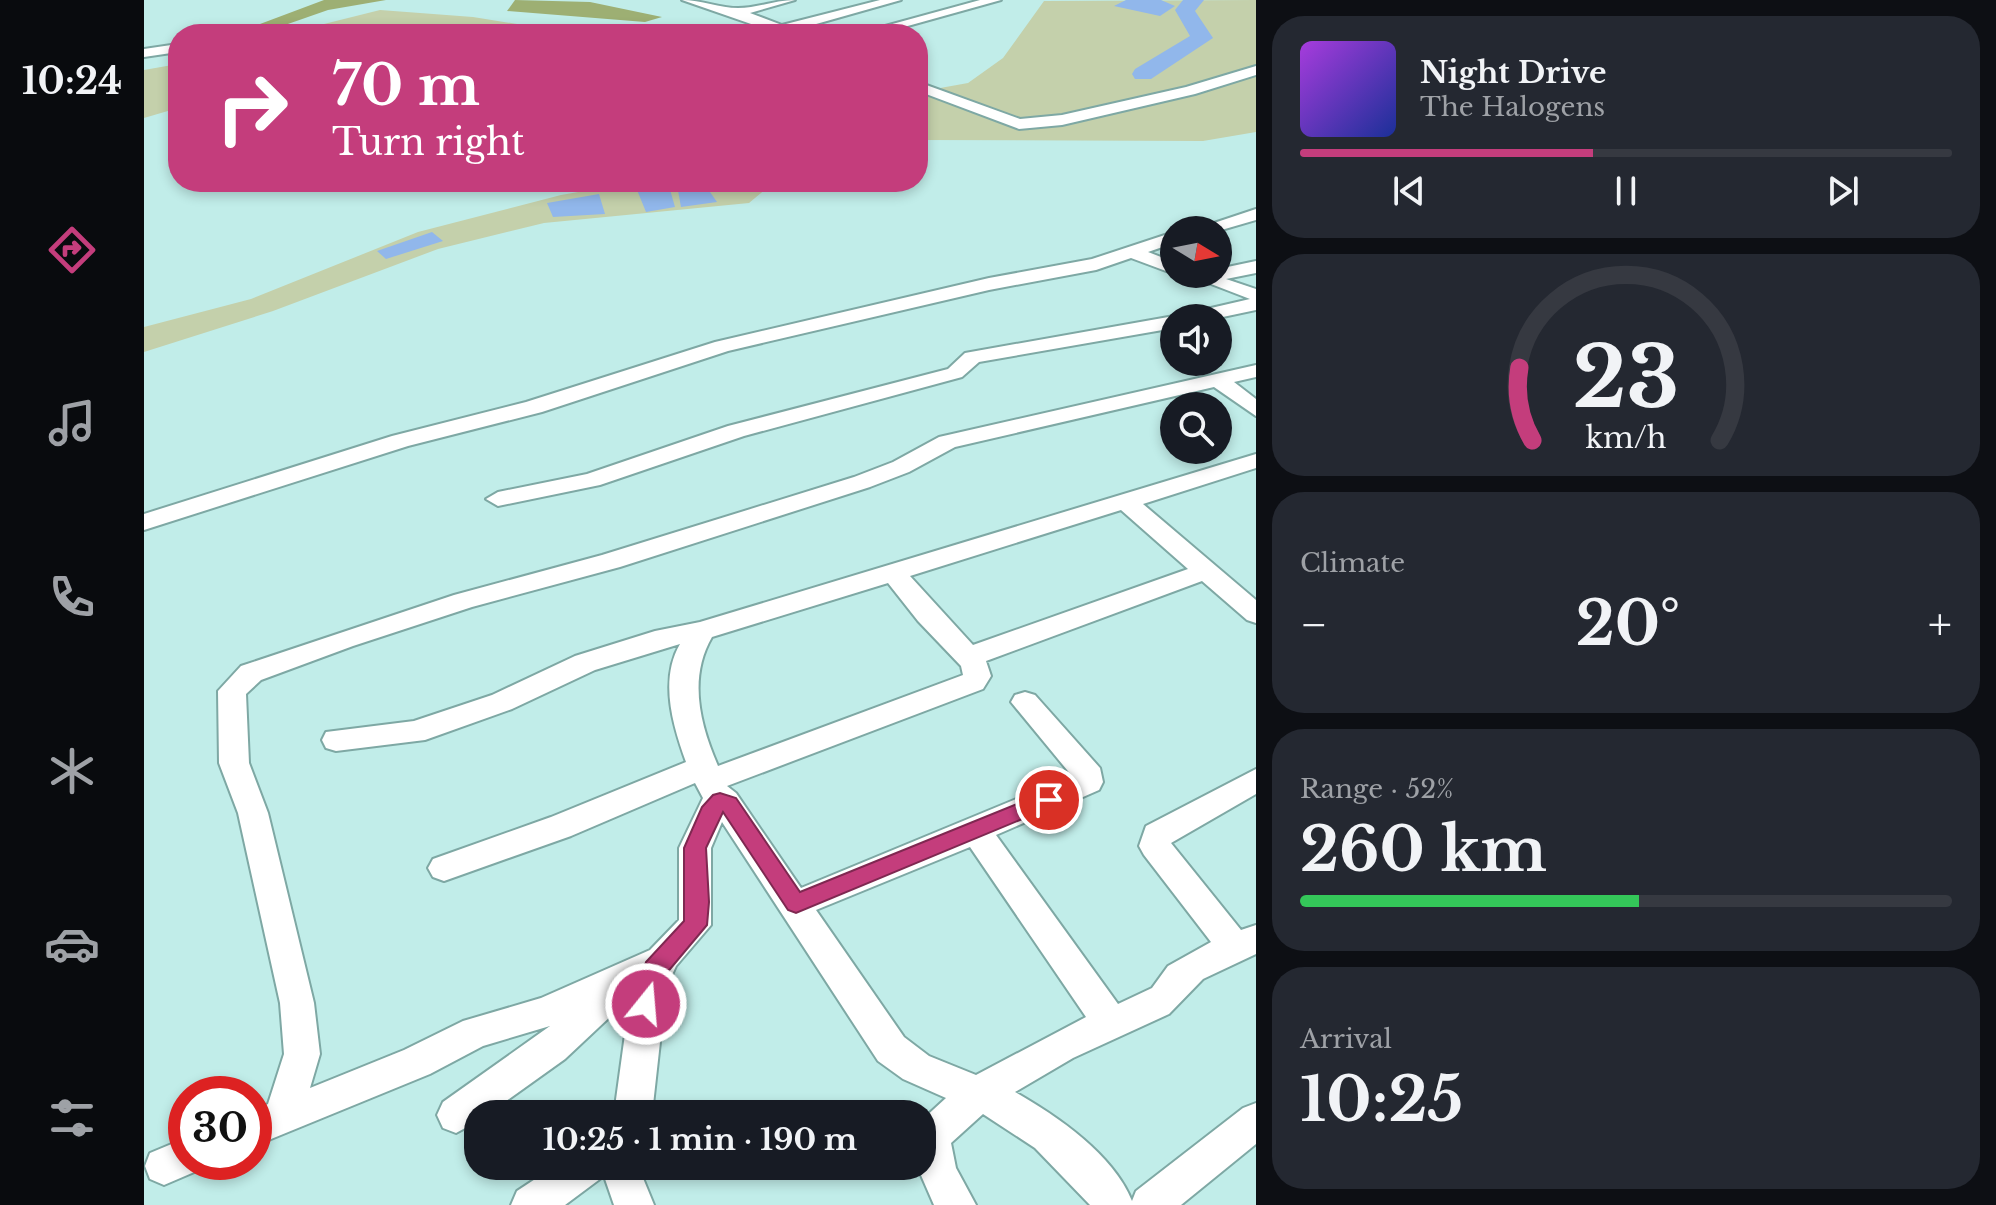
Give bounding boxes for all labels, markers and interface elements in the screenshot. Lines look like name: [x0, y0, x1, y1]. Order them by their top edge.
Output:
text: 70 m: [332, 51, 480, 120]
text: Night Drive: [1420, 54, 1606, 91]
icon: right: [200, 56, 304, 160]
text: 10:24: [22, 59, 122, 104]
text: The Halogens: [1420, 91, 1605, 123]
text: Turn right: [332, 120, 525, 165]
icon: previous: [1387, 169, 1431, 213]
icon: pause: [1604, 169, 1648, 213]
icon: next: [1821, 169, 1865, 213]
north arrow: [1160, 216, 1232, 288]
map controls: [1160, 216, 1232, 464]
icon: directions: [44, 222, 100, 278]
button: sound: [1160, 304, 1232, 376]
text: 23: [1572, 325, 1680, 428]
button: search: [1160, 392, 1232, 464]
icon: music: [44, 395, 100, 451]
text: km/h: [1585, 420, 1667, 456]
text: Climate: [1300, 547, 1405, 579]
icon: phone: [44, 569, 100, 625]
text: 20°: [1576, 587, 1680, 661]
text: −: [1300, 597, 1328, 652]
text: +: [1928, 597, 1952, 652]
icon: climate: [44, 743, 100, 799]
pin: [1015, 766, 1083, 834]
text: Range · 52%: [1300, 773, 1454, 805]
icon: arrive: [1027, 778, 1071, 822]
text: 260 km: [1300, 813, 1547, 887]
icon: car: [44, 916, 100, 972]
position arrow: [604, 962, 688, 1046]
text: Arrival: [1300, 1023, 1392, 1055]
text: 10:25: [1300, 1063, 1463, 1137]
speed limit sign: 30: [168, 1076, 272, 1180]
icon: filters: [44, 1090, 100, 1146]
text: 10:25 · 1 min · 190 m: [543, 1121, 857, 1158]

